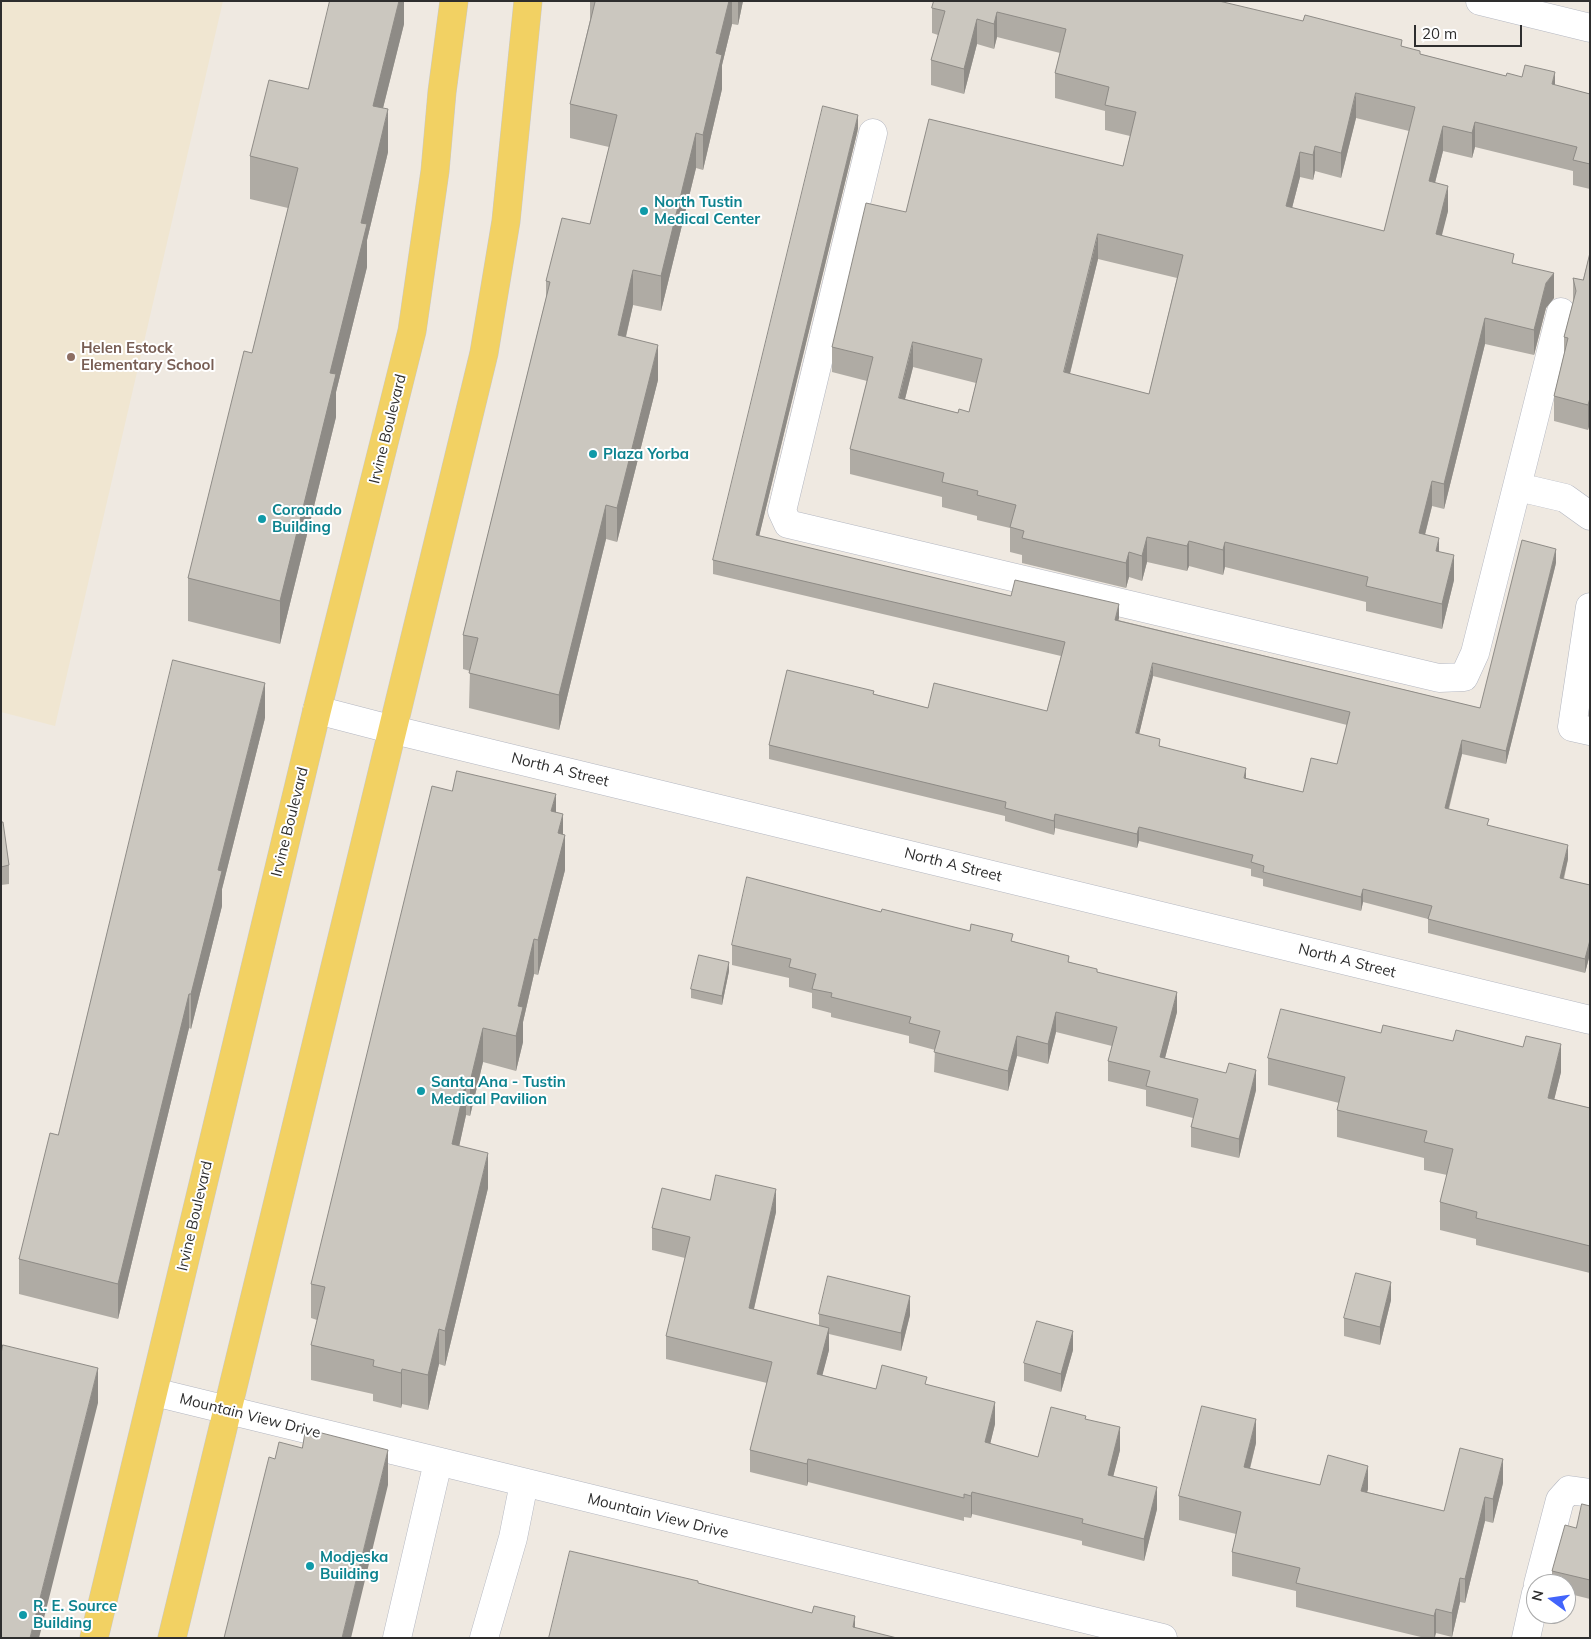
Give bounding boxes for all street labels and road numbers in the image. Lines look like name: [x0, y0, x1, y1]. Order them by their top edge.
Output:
street label: Irvine Boulevard: [366, 372, 410, 486]
street label: North A Street: [509, 749, 611, 791]
street label: Irvine Boulevard: [268, 765, 312, 879]
street label: North A Street: [902, 844, 1004, 886]
street label: North A Street: [1296, 940, 1398, 982]
street label: Irvine Boulevard: [174, 1159, 216, 1273]
street label: Mountain View Drive: [178, 1390, 322, 1442]
street label: Mountain View Drive: [586, 1490, 730, 1542]

